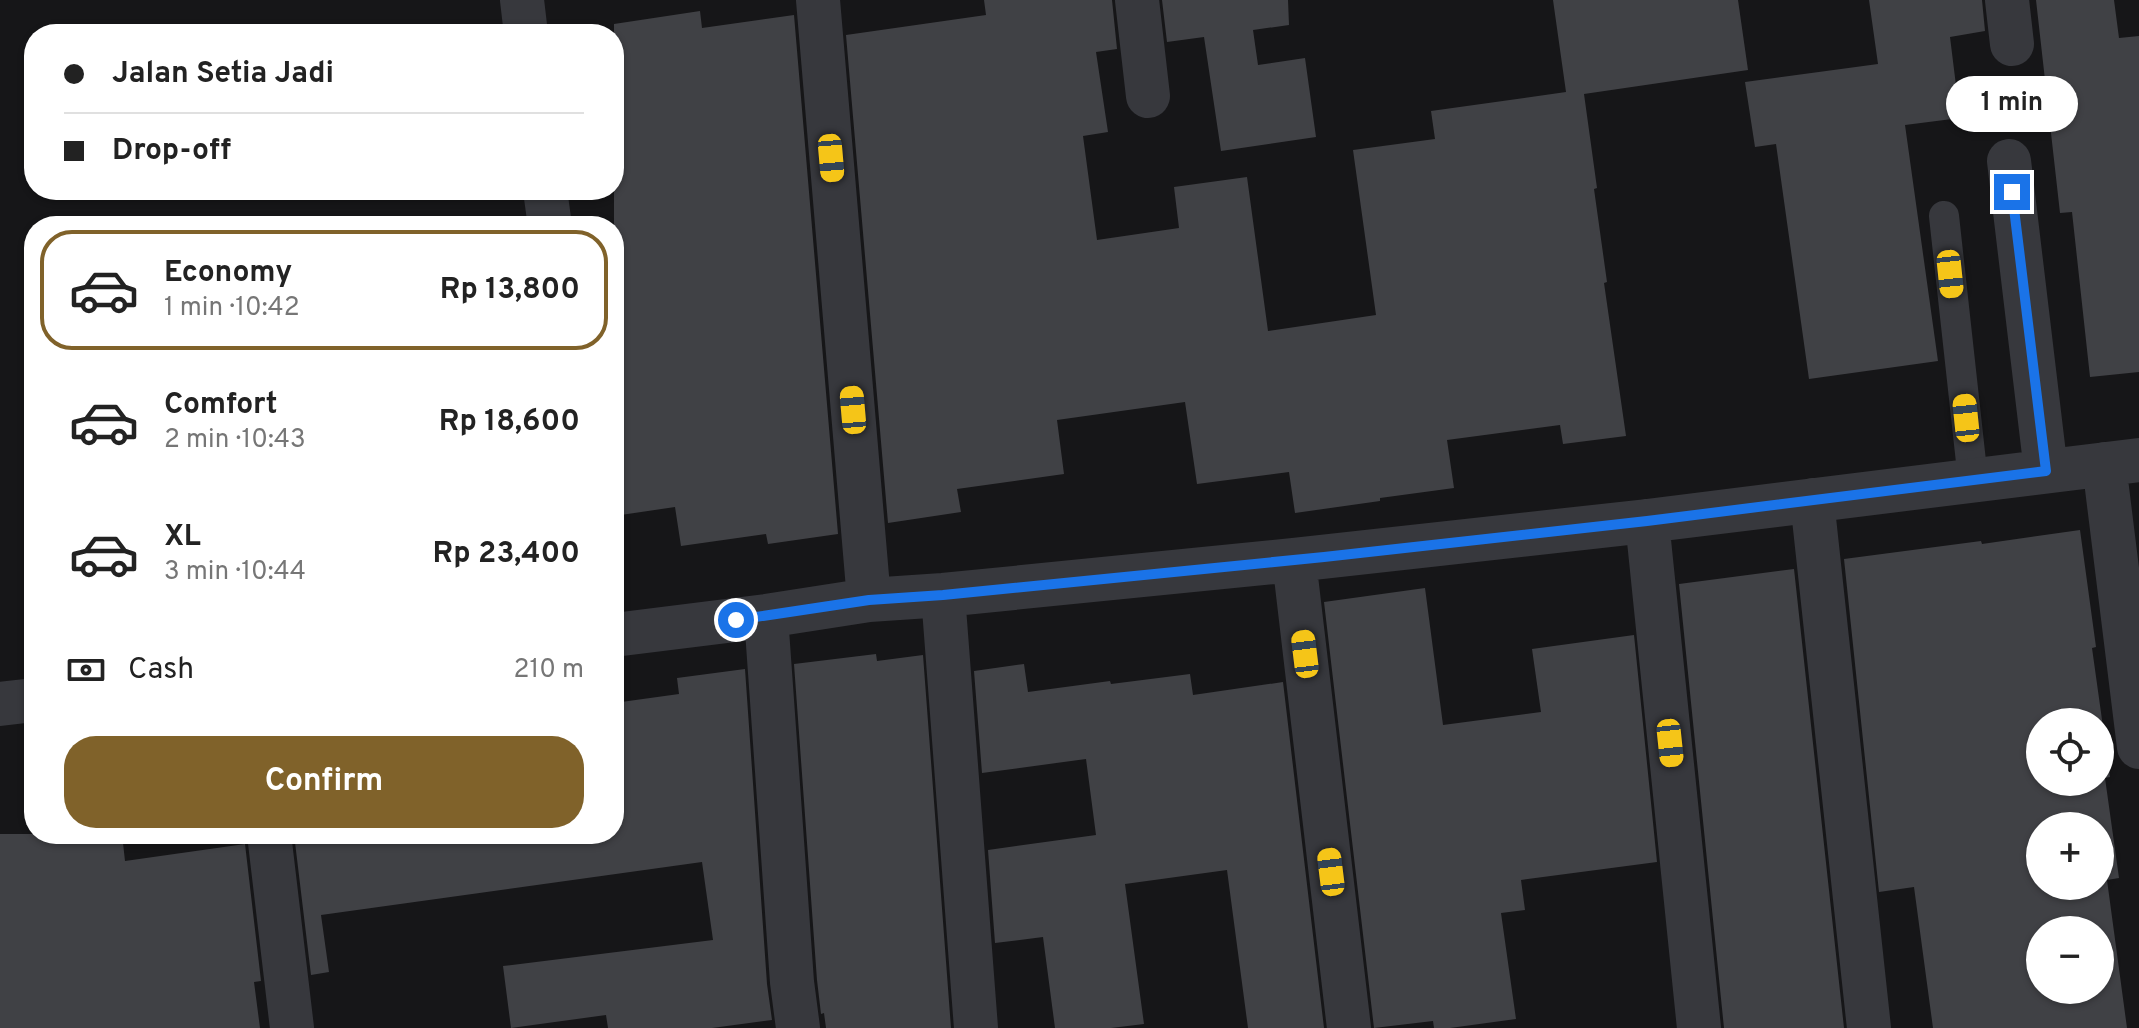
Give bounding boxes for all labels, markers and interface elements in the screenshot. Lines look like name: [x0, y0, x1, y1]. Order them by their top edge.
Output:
text: Jalan Setia Jadi: [112, 56, 334, 93]
callout: 1 min: [1946, 76, 2078, 132]
text: 1 min: [1981, 87, 2043, 120]
text: Drop-off: [112, 133, 231, 170]
car: [817, 133, 845, 183]
route end: [1994, 174, 2030, 210]
car: [1936, 249, 1964, 299]
icon: car: [68, 254, 140, 326]
text: Economy: [164, 255, 292, 292]
text: Rp 13,800: [440, 272, 580, 309]
text: 1 min · 10:42: [164, 292, 300, 325]
car: [839, 385, 867, 435]
icon: car: [68, 386, 140, 458]
text: Comfort: [164, 387, 277, 424]
car: [1952, 393, 1980, 443]
text: Rp 18,600: [439, 404, 580, 441]
text: 2 min · 10:43: [164, 424, 306, 457]
icon: car: [68, 518, 140, 590]
text: XL: [164, 519, 201, 556]
text: Rp 23,400: [433, 536, 580, 573]
text: 3 min · 10:44: [164, 556, 306, 589]
route start: [718, 602, 754, 638]
car: [1290, 629, 1320, 679]
icon: cash: [64, 648, 108, 692]
text: Cash: [128, 652, 194, 689]
text: 210 m: [514, 654, 584, 687]
map controls: [2026, 708, 2114, 1004]
button: locate: [2026, 708, 2114, 796]
car: [1656, 718, 1684, 768]
button: Confirm: [64, 736, 584, 828]
button: +: [2026, 812, 2114, 900]
car: [1316, 847, 1346, 897]
button: −: [2026, 916, 2114, 1004]

